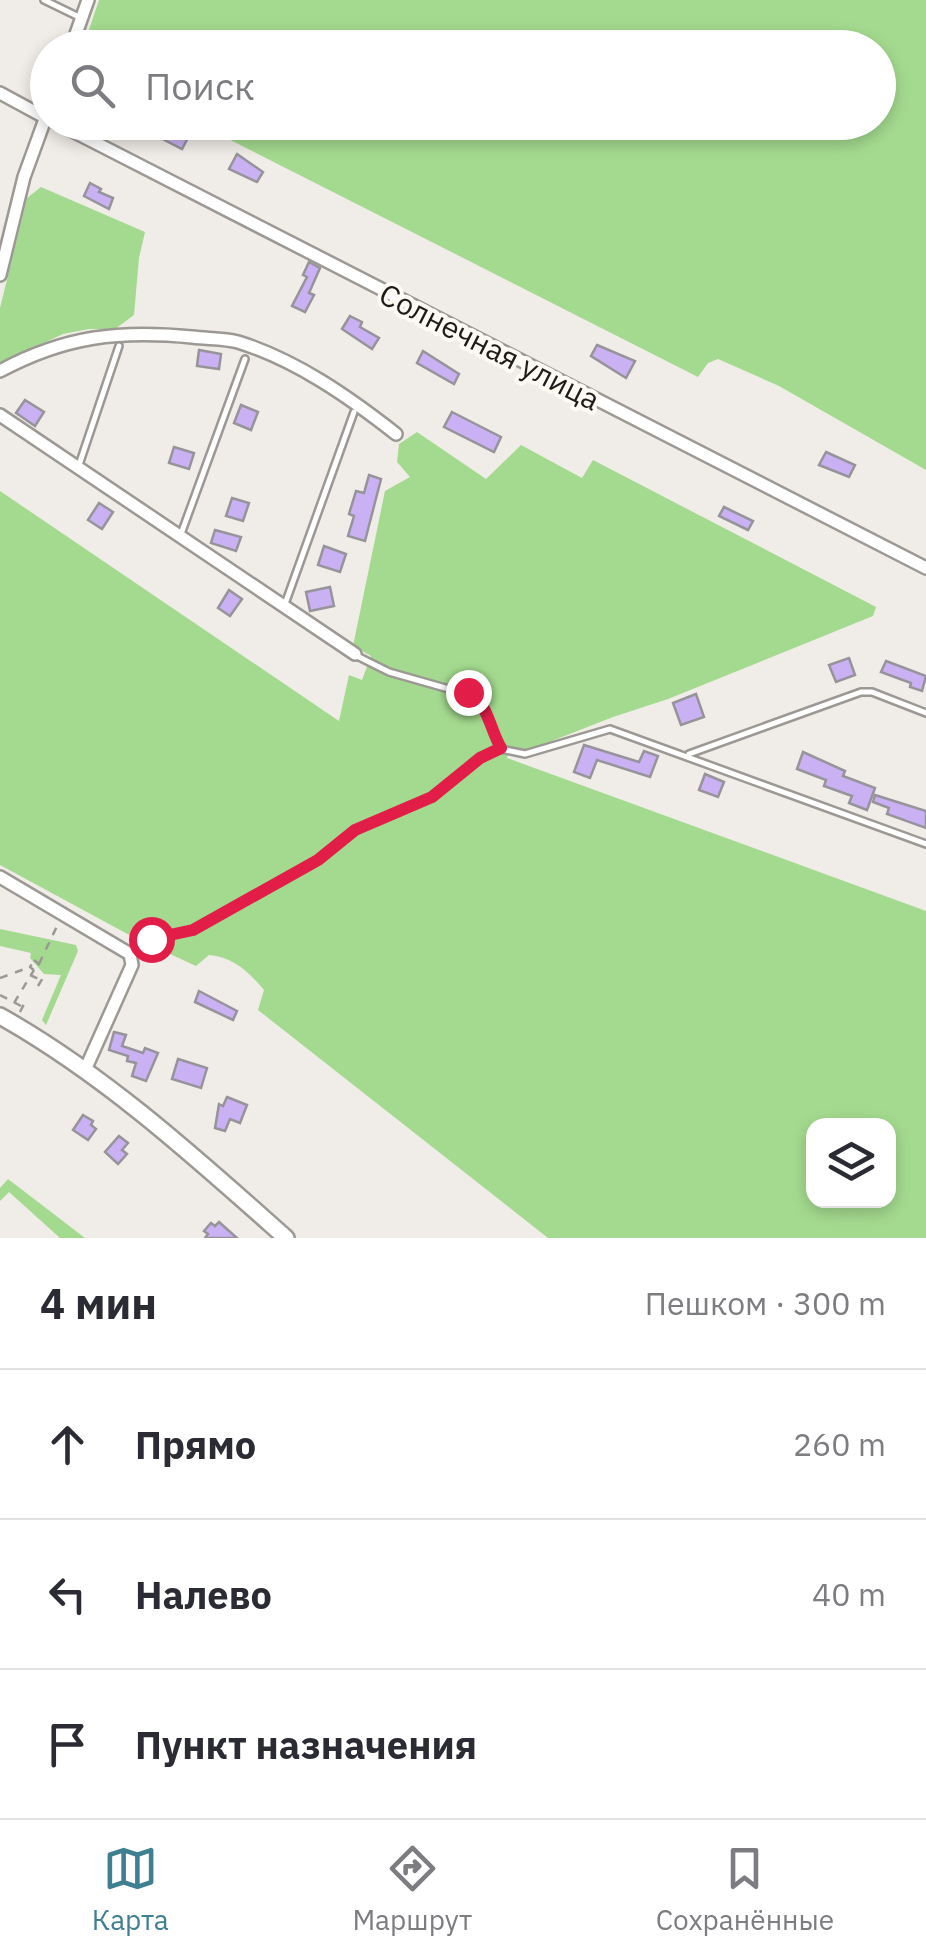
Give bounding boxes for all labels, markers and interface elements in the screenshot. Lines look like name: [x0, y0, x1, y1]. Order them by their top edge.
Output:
search box: [30, 30, 896, 140]
icon: search: [65, 58, 120, 113]
text: Поиск: [145, 61, 255, 110]
street label: Солнечная улица: [373, 274, 607, 418]
route end: [446, 670, 492, 716]
route start: [129, 917, 175, 963]
map controls: [806, 1118, 896, 1208]
button: layers: [806, 1118, 896, 1208]
text: 4 мин: [40, 1276, 157, 1331]
text: Пешком · 300 m: [645, 1282, 886, 1324]
icon: ahead: [40, 1417, 95, 1472]
text: Прямо: [135, 1420, 256, 1469]
text: 260 m: [793, 1423, 886, 1465]
icon: left: [40, 1567, 95, 1622]
text: Налево: [135, 1570, 272, 1619]
text: 40 m: [812, 1573, 886, 1615]
icon: arrive: [40, 1717, 95, 1772]
text: Пункт назначения: [135, 1720, 477, 1769]
tab: Карта: [92, 1841, 169, 1938]
tab: Маршрут: [352, 1841, 472, 1938]
tab: Сохранённые: [656, 1841, 834, 1938]

